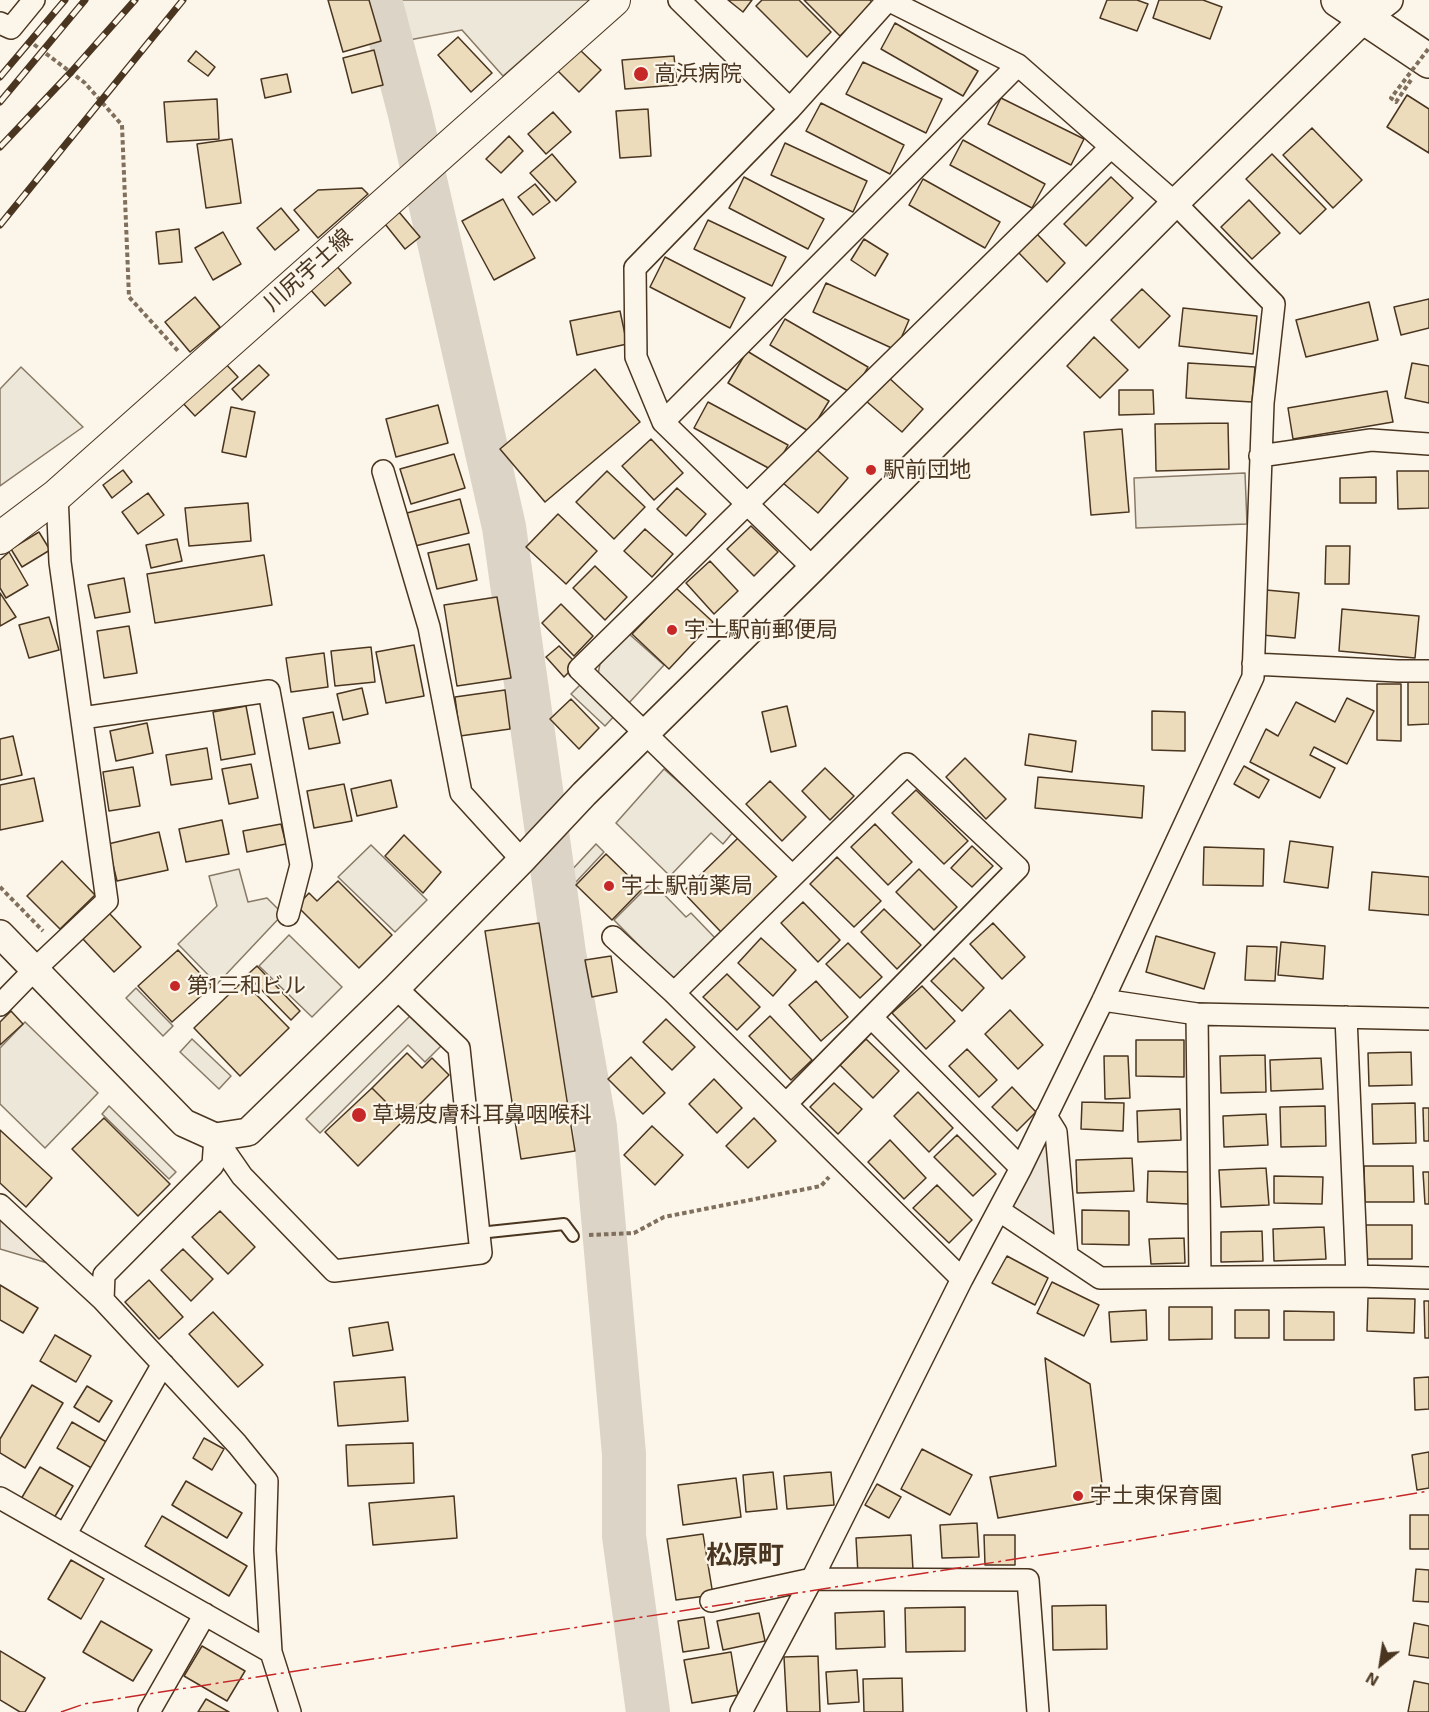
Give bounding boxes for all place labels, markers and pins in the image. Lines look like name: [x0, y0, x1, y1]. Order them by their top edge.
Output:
place label: 高浜病院: [654, 61, 742, 87]
marker: 高浜病院: [632, 65, 650, 83]
place label: 駅前団地: [883, 457, 971, 483]
marker: 駅前団地: [864, 463, 878, 477]
place label: 宇土駅前郵便局: [684, 617, 838, 643]
marker: 宇土駅前郵便局: [665, 623, 679, 637]
place label: 宇土駅前薬局: [621, 873, 753, 899]
marker: 宇土駅前薬局: [602, 879, 616, 893]
place label: 第1三和ビル: [187, 973, 306, 999]
marker: 第1三和ビル: [168, 979, 182, 993]
place label: 草場皮膚科耳鼻咽喉科: [372, 1102, 592, 1128]
marker: 草場皮膚科耳鼻咽喉科: [350, 1106, 368, 1124]
place label: 宇土東保育園: [1090, 1483, 1222, 1509]
marker: 宇土東保育園: [1071, 1489, 1085, 1503]

